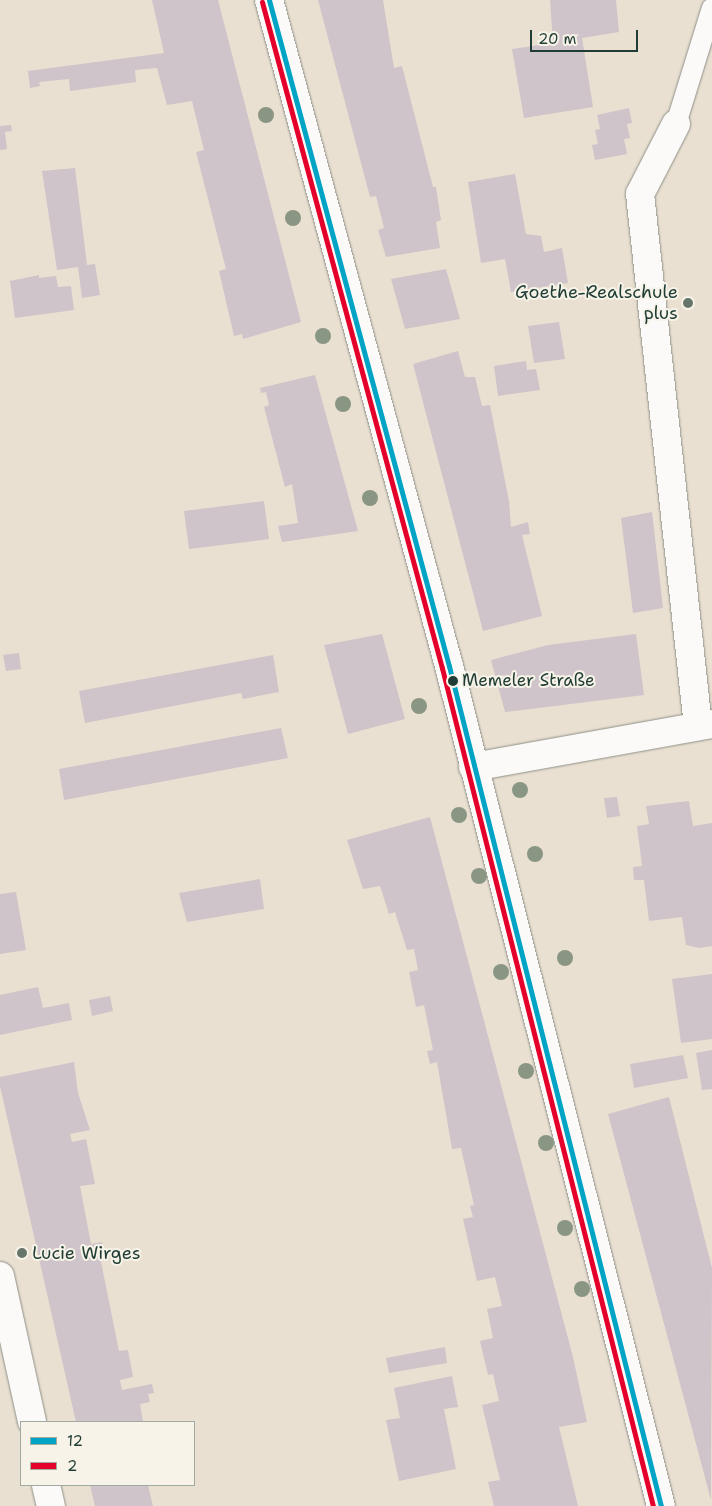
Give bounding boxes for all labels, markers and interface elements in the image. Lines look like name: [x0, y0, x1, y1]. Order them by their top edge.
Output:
scale bar: [532, 20, 640, 52]
text: 20 m: [538, 29, 577, 49]
place label: Goethe-Realschule plus: [515, 282, 678, 324]
marker: Goethe-Realschule plus: [682, 297, 694, 309]
place label: Memeler Straße: [462, 671, 595, 691]
marker: Memeler Straße: [448, 676, 458, 686]
place label: Lucie Wirges: [32, 1242, 141, 1264]
marker: Lucie Wirges: [16, 1247, 28, 1259]
legend: [20, 1421, 195, 1486]
text: 12: [67, 1431, 83, 1451]
text: 2: [67, 1456, 78, 1476]

